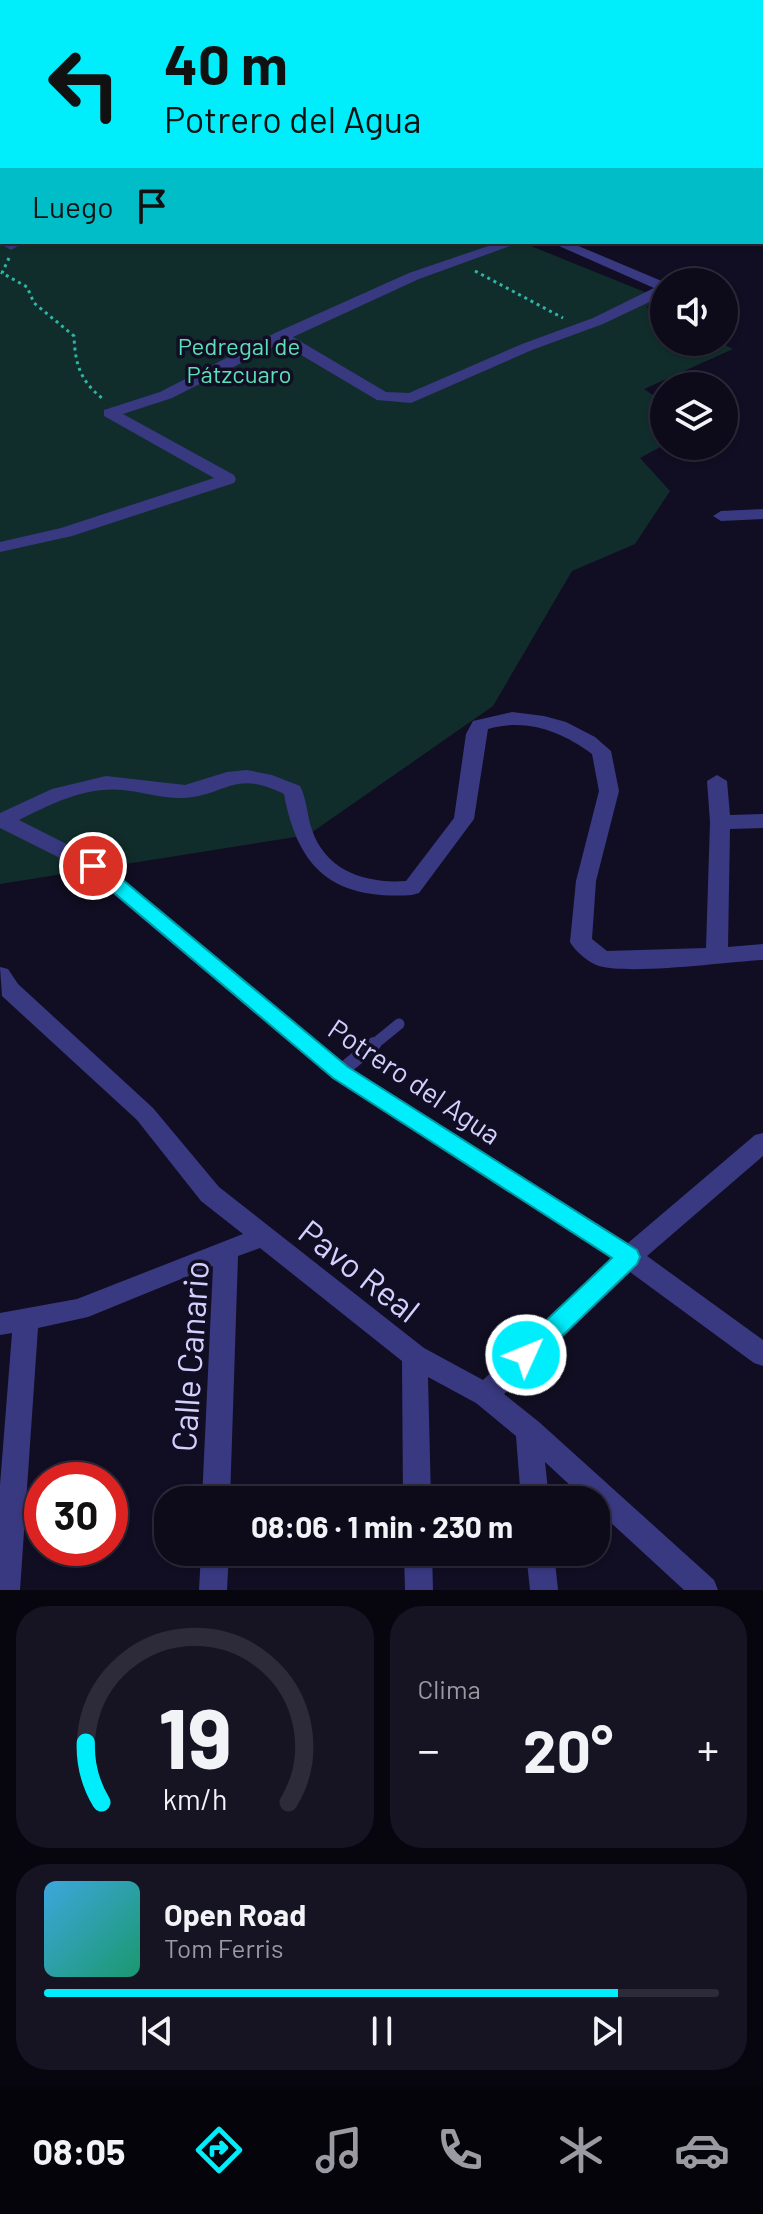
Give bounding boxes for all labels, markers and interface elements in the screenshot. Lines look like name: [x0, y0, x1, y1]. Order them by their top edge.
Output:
text: 40 m: [164, 29, 288, 96]
icon: left: [32, 32, 136, 136]
text: Potrero del Agua: [164, 97, 421, 140]
icon: arrive: [130, 184, 174, 228]
text: Luego: [32, 188, 114, 224]
map controls: [650, 268, 738, 460]
button: sound: [650, 268, 738, 356]
park label: Pedregal de Pátzcuaro: [178, 331, 300, 388]
button: layers: [650, 372, 738, 460]
pin: [59, 832, 127, 900]
icon: arrive: [71, 844, 115, 888]
street label: Potrero del Agua: [323, 1011, 507, 1151]
street label: Pavo Real: [291, 1210, 429, 1330]
street label: Calle Canario: [162, 1259, 216, 1453]
position arrow: [484, 1313, 568, 1397]
speed limit sign: 30: [24, 1462, 128, 1566]
text: 08:06 · 1 min · 230 m: [251, 1508, 513, 1544]
text: Clima: [418, 1673, 481, 1704]
text: 19: [158, 1686, 232, 1786]
text: 20°: [523, 1713, 613, 1785]
text: −: [418, 1722, 440, 1775]
text: +: [697, 1722, 719, 1775]
text: km/h: [162, 1781, 227, 1816]
text: Open Road: [164, 1896, 306, 1932]
text: Tom Ferris: [164, 1932, 284, 1963]
icon: previous: [135, 2009, 179, 2053]
icon: pause: [360, 2009, 404, 2053]
icon: next: [585, 2009, 629, 2053]
icon: directions: [191, 2122, 247, 2178]
icon: music: [311, 2122, 367, 2178]
icon: phone: [432, 2122, 488, 2178]
icon: climate: [553, 2122, 609, 2178]
icon: car: [674, 2122, 730, 2178]
text: 08:05: [32, 2129, 126, 2172]

